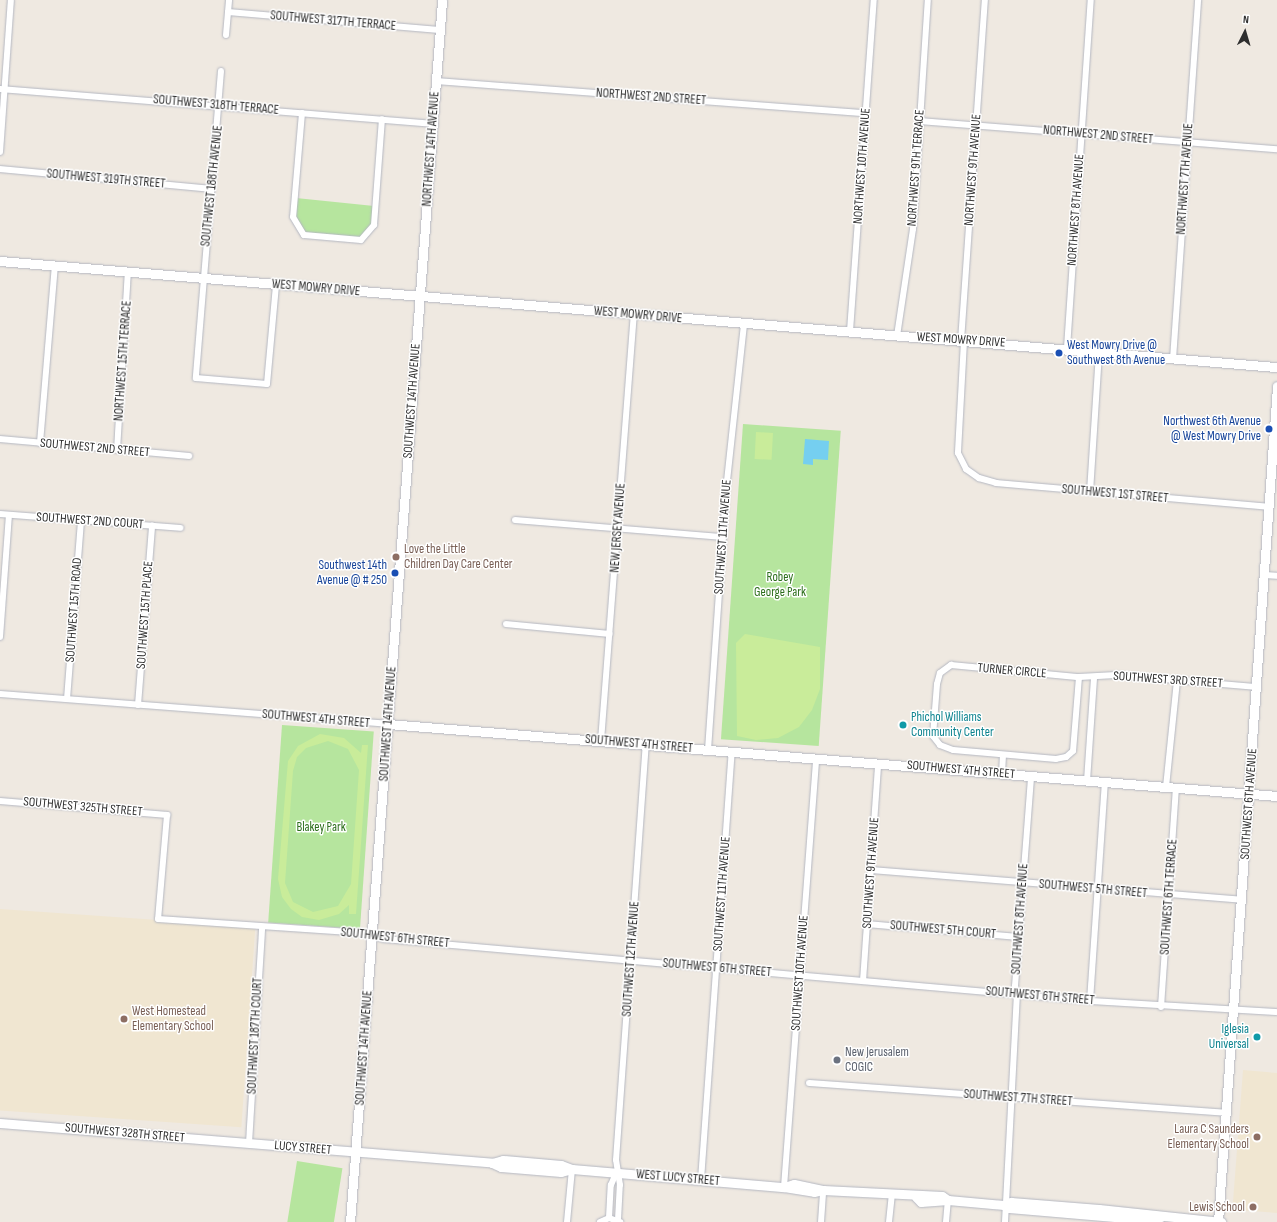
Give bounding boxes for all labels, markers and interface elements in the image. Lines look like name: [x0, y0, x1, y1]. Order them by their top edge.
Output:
street label: SOUTHWEST 317TH TERRACE: [270, 8, 396, 34]
north arrow: [1225, 12, 1265, 52]
text: N: [1243, 13, 1250, 26]
street label: NORTHWEST 2ND STREET: [595, 85, 707, 109]
street label: NORTHWEST 14TH AVENUE: [419, 91, 443, 207]
street label: SOUTHWEST 318TH TERRACE: [152, 92, 280, 118]
street label: NORTHWEST 10TH AVENUE: [850, 108, 874, 224]
street label: NORTHWEST 9TH TERRACE: [904, 109, 928, 227]
street label: NORTHWEST 9TH AVENUE: [961, 114, 985, 226]
street label: NORTHWEST 2ND STREET: [1042, 122, 1154, 148]
street label: NORTHWEST 7TH AVENUE: [1173, 123, 1197, 235]
street label: SOUTHWEST 188TH AVENUE: [198, 125, 226, 247]
street label: NORTHWEST 8TH AVENUE: [1064, 154, 1088, 266]
street label: SOUTHWEST 319TH STREET: [46, 166, 166, 192]
street label: WEST MOWRY DRIVE: [271, 276, 361, 300]
street label: NORTHWEST 15TH TERRACE: [111, 300, 135, 422]
street label: WEST MOWRY DRIVE: [593, 303, 683, 327]
street label: WEST MOWRY DRIVE: [916, 329, 1006, 351]
place label: West Mowry Drive @ Southwest 8th Avenue: [1067, 338, 1165, 369]
street label: SOUTHWEST 14TH AVENUE: [400, 343, 424, 459]
marker: West Mowry Drive @ Southwest 8th Avenue: [1054, 348, 1064, 358]
place label: Northwest 6th Avenue @ West Mowry Drive: [1163, 414, 1261, 445]
marker: Northwest 6th Avenue @ West Mowry Drive: [1264, 424, 1274, 434]
street label: SOUTHWEST 2ND STREET: [39, 435, 151, 461]
street label: SOUTHWEST 11TH AVENUE: [711, 479, 735, 595]
street label: SOUTHWEST 1ST STREET: [1061, 482, 1169, 506]
street label: NEW JERSEY AVENUE: [607, 483, 629, 573]
street label: SOUTHWEST 2ND COURT: [36, 509, 144, 533]
place label: Love the Little Children Day Care Center: [404, 542, 513, 573]
marker: Love the Little Children Day Care Center: [391, 552, 401, 562]
street label: SOUTHWEST 15TH ROAD: [63, 557, 85, 663]
place label: Southwest 14th Avenue @ # 250: [317, 558, 387, 589]
street label: SOUTHWEST 15TH PLACE: [133, 561, 157, 669]
marker: Southwest 14th Avenue @ # 250: [390, 568, 400, 578]
park label: Robey George Park: [754, 570, 806, 601]
street label: TURNER CIRCLE: [977, 660, 1047, 682]
street label: SOUTHWEST 14TH AVENUE: [376, 666, 400, 782]
street label: SOUTHWEST 3RD STREET: [1113, 668, 1223, 692]
street label: SOUTHWEST 4TH STREET: [261, 707, 371, 731]
place label: Phichol Williams Community Center: [911, 710, 994, 741]
marker: Phichol Williams Community Center: [898, 720, 908, 730]
street label: SOUTHWEST 4TH STREET: [584, 732, 694, 756]
street label: SOUTHWEST 6TH AVENUE: [1237, 748, 1261, 860]
street label: SOUTHWEST 4TH STREET: [906, 758, 1016, 782]
street label: SOUTHWEST 325TH STREET: [23, 794, 143, 820]
street label: SOUTHWEST 9TH AVENUE: [859, 817, 883, 929]
park label: Blakey Park: [296, 819, 346, 835]
street label: SOUTHWEST 11TH AVENUE: [710, 836, 734, 952]
street label: SOUTHWEST 6TH TERRACE: [1157, 839, 1181, 955]
street label: SOUTHWEST 8TH AVENUE: [1008, 863, 1032, 975]
street label: SOUTHWEST 5TH STREET: [1038, 876, 1148, 902]
street label: SOUTHWEST 12TH AVENUE: [619, 901, 643, 1017]
street label: SOUTHWEST 10TH AVENUE: [788, 915, 812, 1031]
street label: SOUTHWEST 5TH COURT: [889, 918, 997, 942]
street label: SOUTHWEST 6TH STREET: [340, 925, 450, 951]
street label: SOUTHWEST 6TH STREET: [662, 955, 772, 981]
street label: SOUTHWEST 187TH COURT: [244, 977, 266, 1095]
street label: SOUTHWEST 6TH STREET: [985, 983, 1095, 1009]
street label: SOUTHWEST 14TH AVENUE: [352, 990, 376, 1106]
place label: West Homestead Elementary School: [132, 1004, 214, 1035]
marker: West Homestead Elementary School: [119, 1014, 129, 1024]
place label: Iglesia Universal: [1209, 1022, 1249, 1053]
marker: Iglesia Universal: [1252, 1032, 1262, 1042]
place label: New Jerusalem COGIC: [845, 1045, 909, 1076]
marker: New Jerusalem COGIC: [832, 1055, 842, 1065]
street label: SOUTHWEST 7TH STREET: [963, 1086, 1073, 1110]
street label: SOUTHWEST 328TH STREET: [64, 1120, 186, 1146]
place label: Laura C Saunders Elementary School: [1167, 1122, 1249, 1153]
marker: Laura C Saunders Elementary School: [1252, 1132, 1262, 1142]
street label: LUCY STREET: [274, 1138, 332, 1158]
street label: WEST LUCY STREET: [635, 1167, 721, 1189]
place label: Lewis School: [1189, 1199, 1245, 1215]
marker: Lewis School: [1248, 1202, 1258, 1212]

